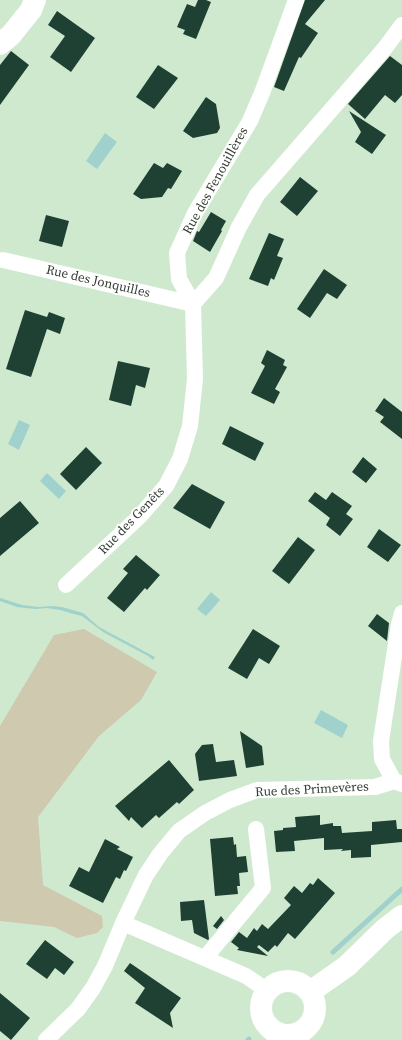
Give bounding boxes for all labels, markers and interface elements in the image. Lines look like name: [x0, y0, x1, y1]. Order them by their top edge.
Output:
street label: Rue des Fenouillères: [180, 125, 252, 237]
street label: Rue des Jonquilles: [44, 262, 152, 302]
street label: Rue des Genêts: [96, 484, 168, 558]
street label: Rue des Primevères: [255, 779, 369, 801]

